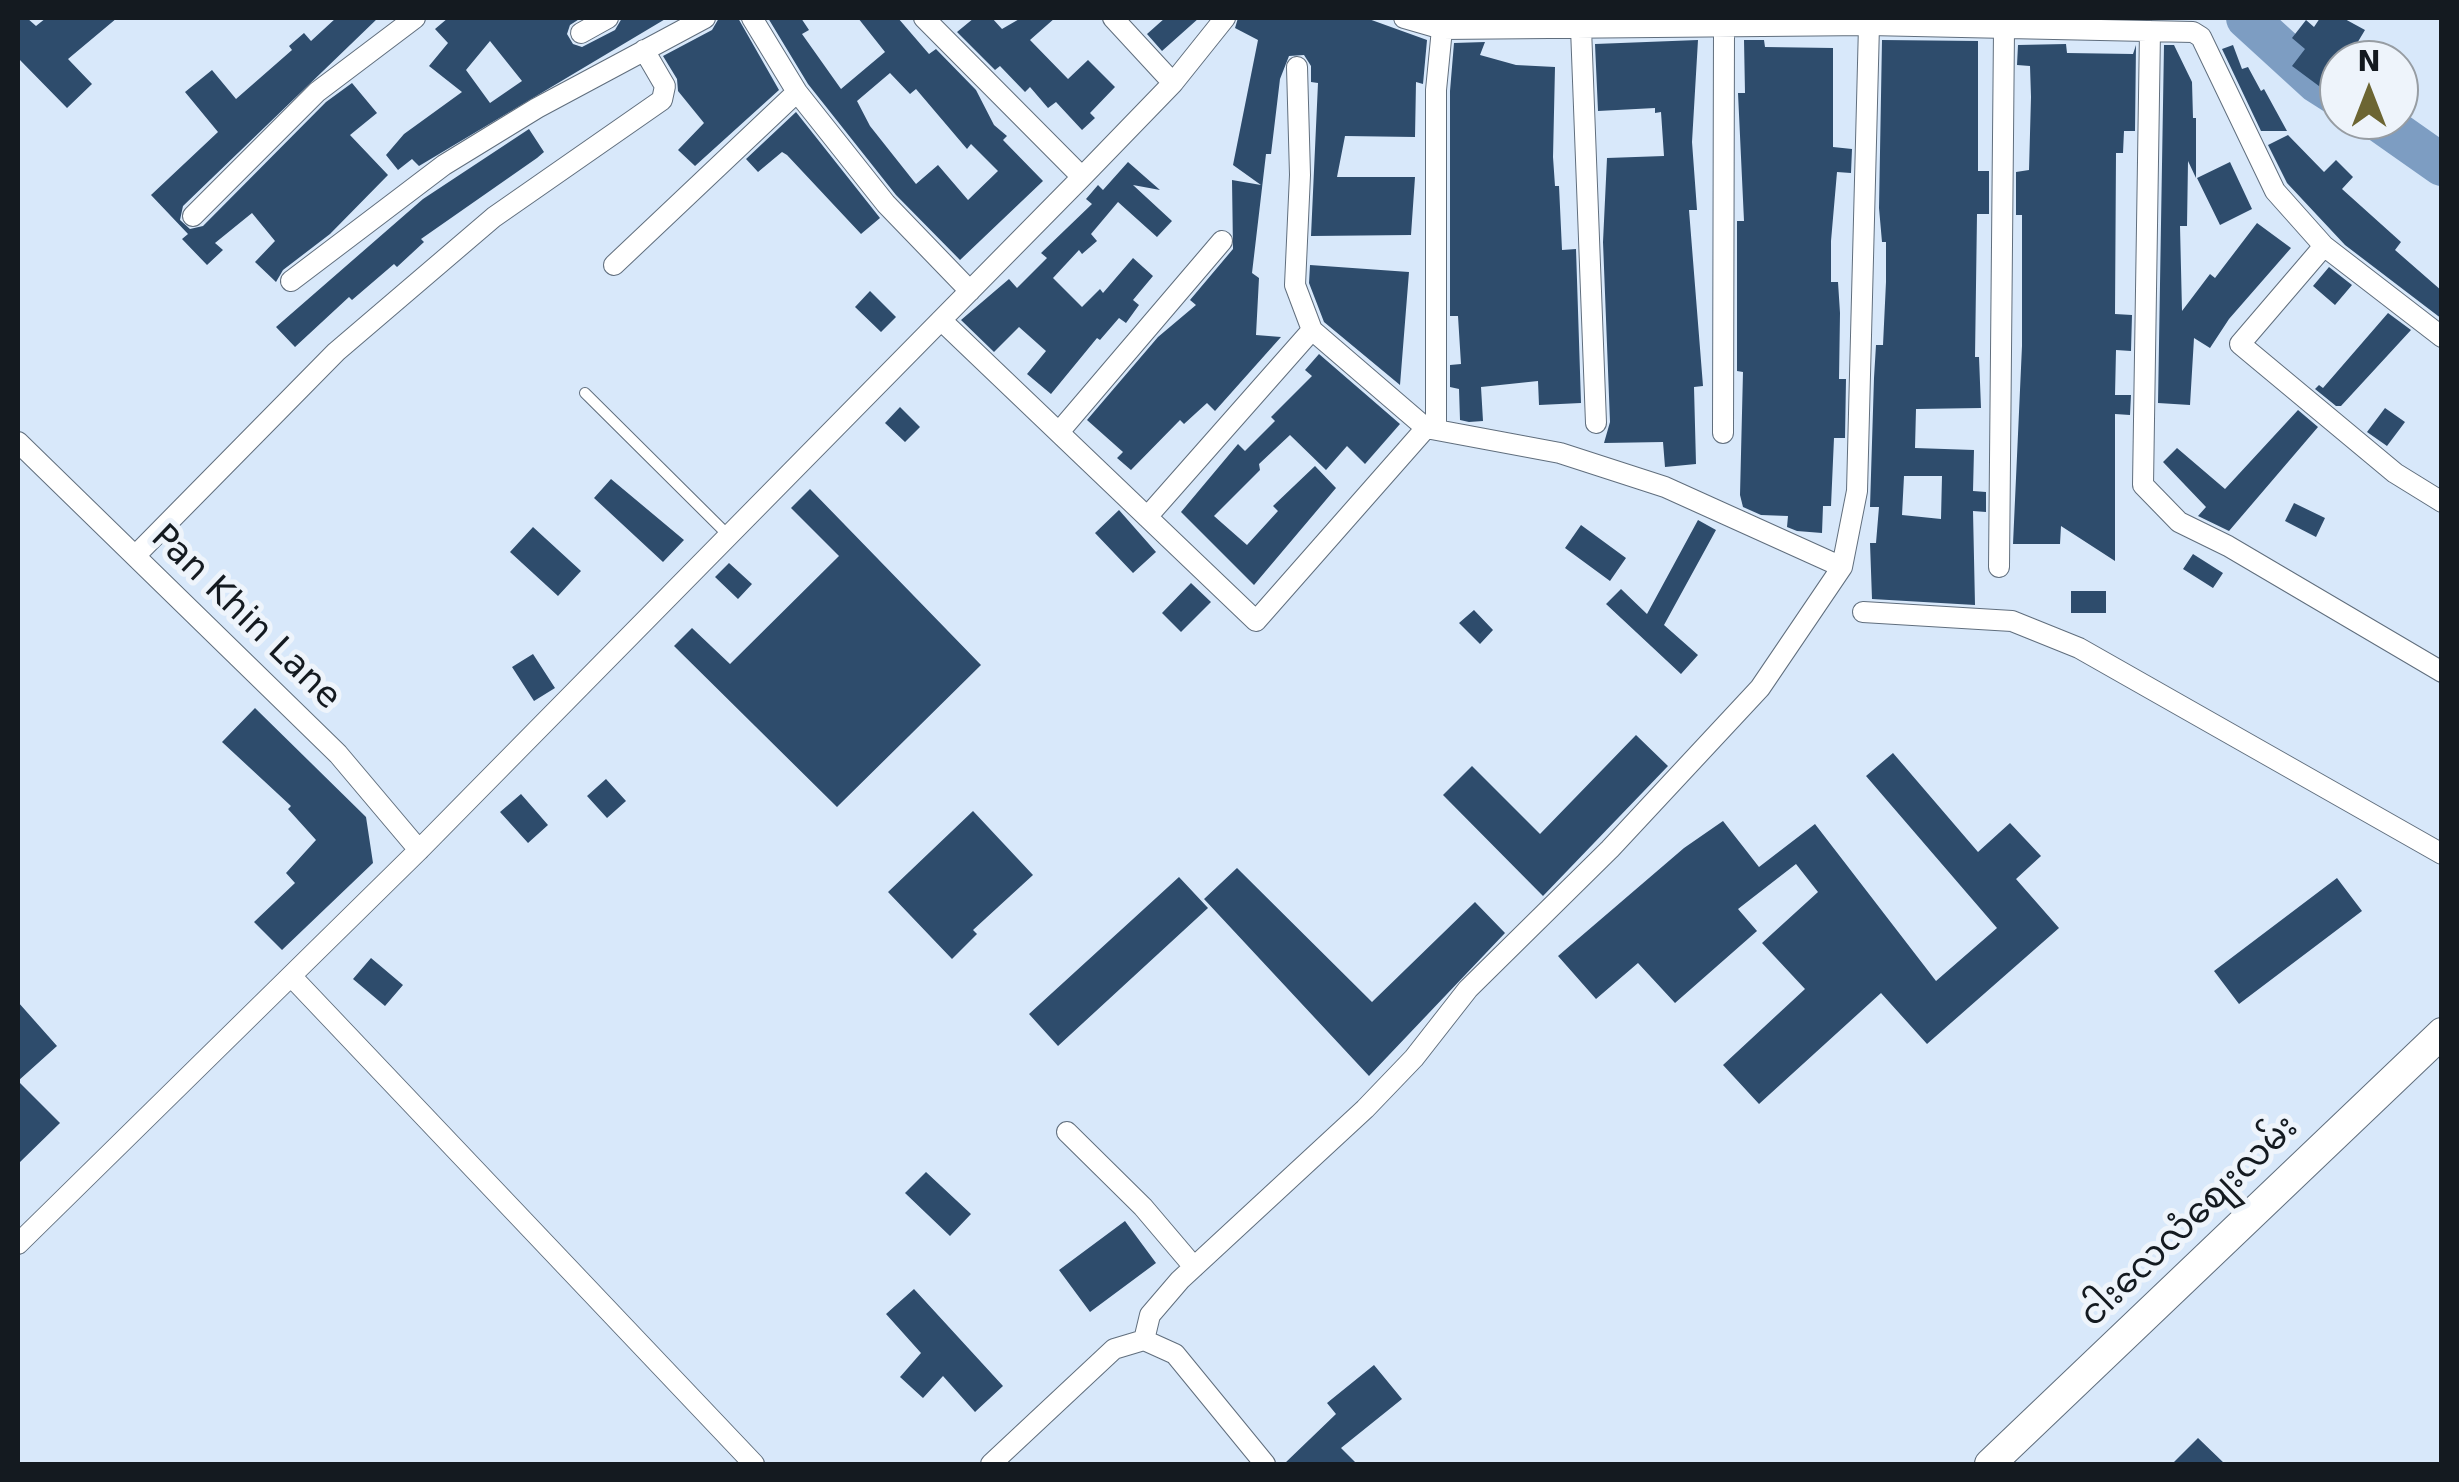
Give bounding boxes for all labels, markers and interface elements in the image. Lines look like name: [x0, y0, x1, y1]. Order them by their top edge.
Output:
north arrow: [2319, 40, 2419, 140]
text: N: [2357, 45, 2381, 78]
street label: Pan Khin Lane: [142, 517, 348, 719]
street label: ငါးလေလံစျေးလမ်း: [2072, 1108, 2308, 1336]

